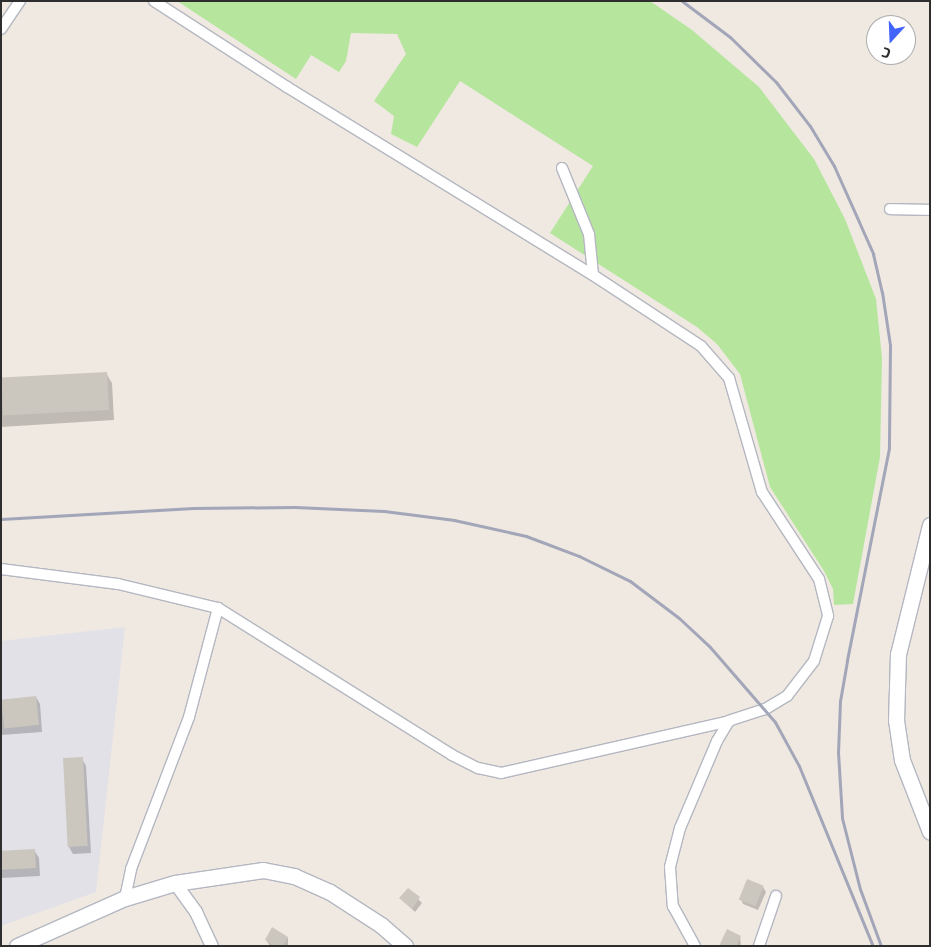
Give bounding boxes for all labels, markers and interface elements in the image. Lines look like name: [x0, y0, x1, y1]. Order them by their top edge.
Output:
north arrow: [866, 15, 916, 65]
text: С: [879, 44, 893, 63]

